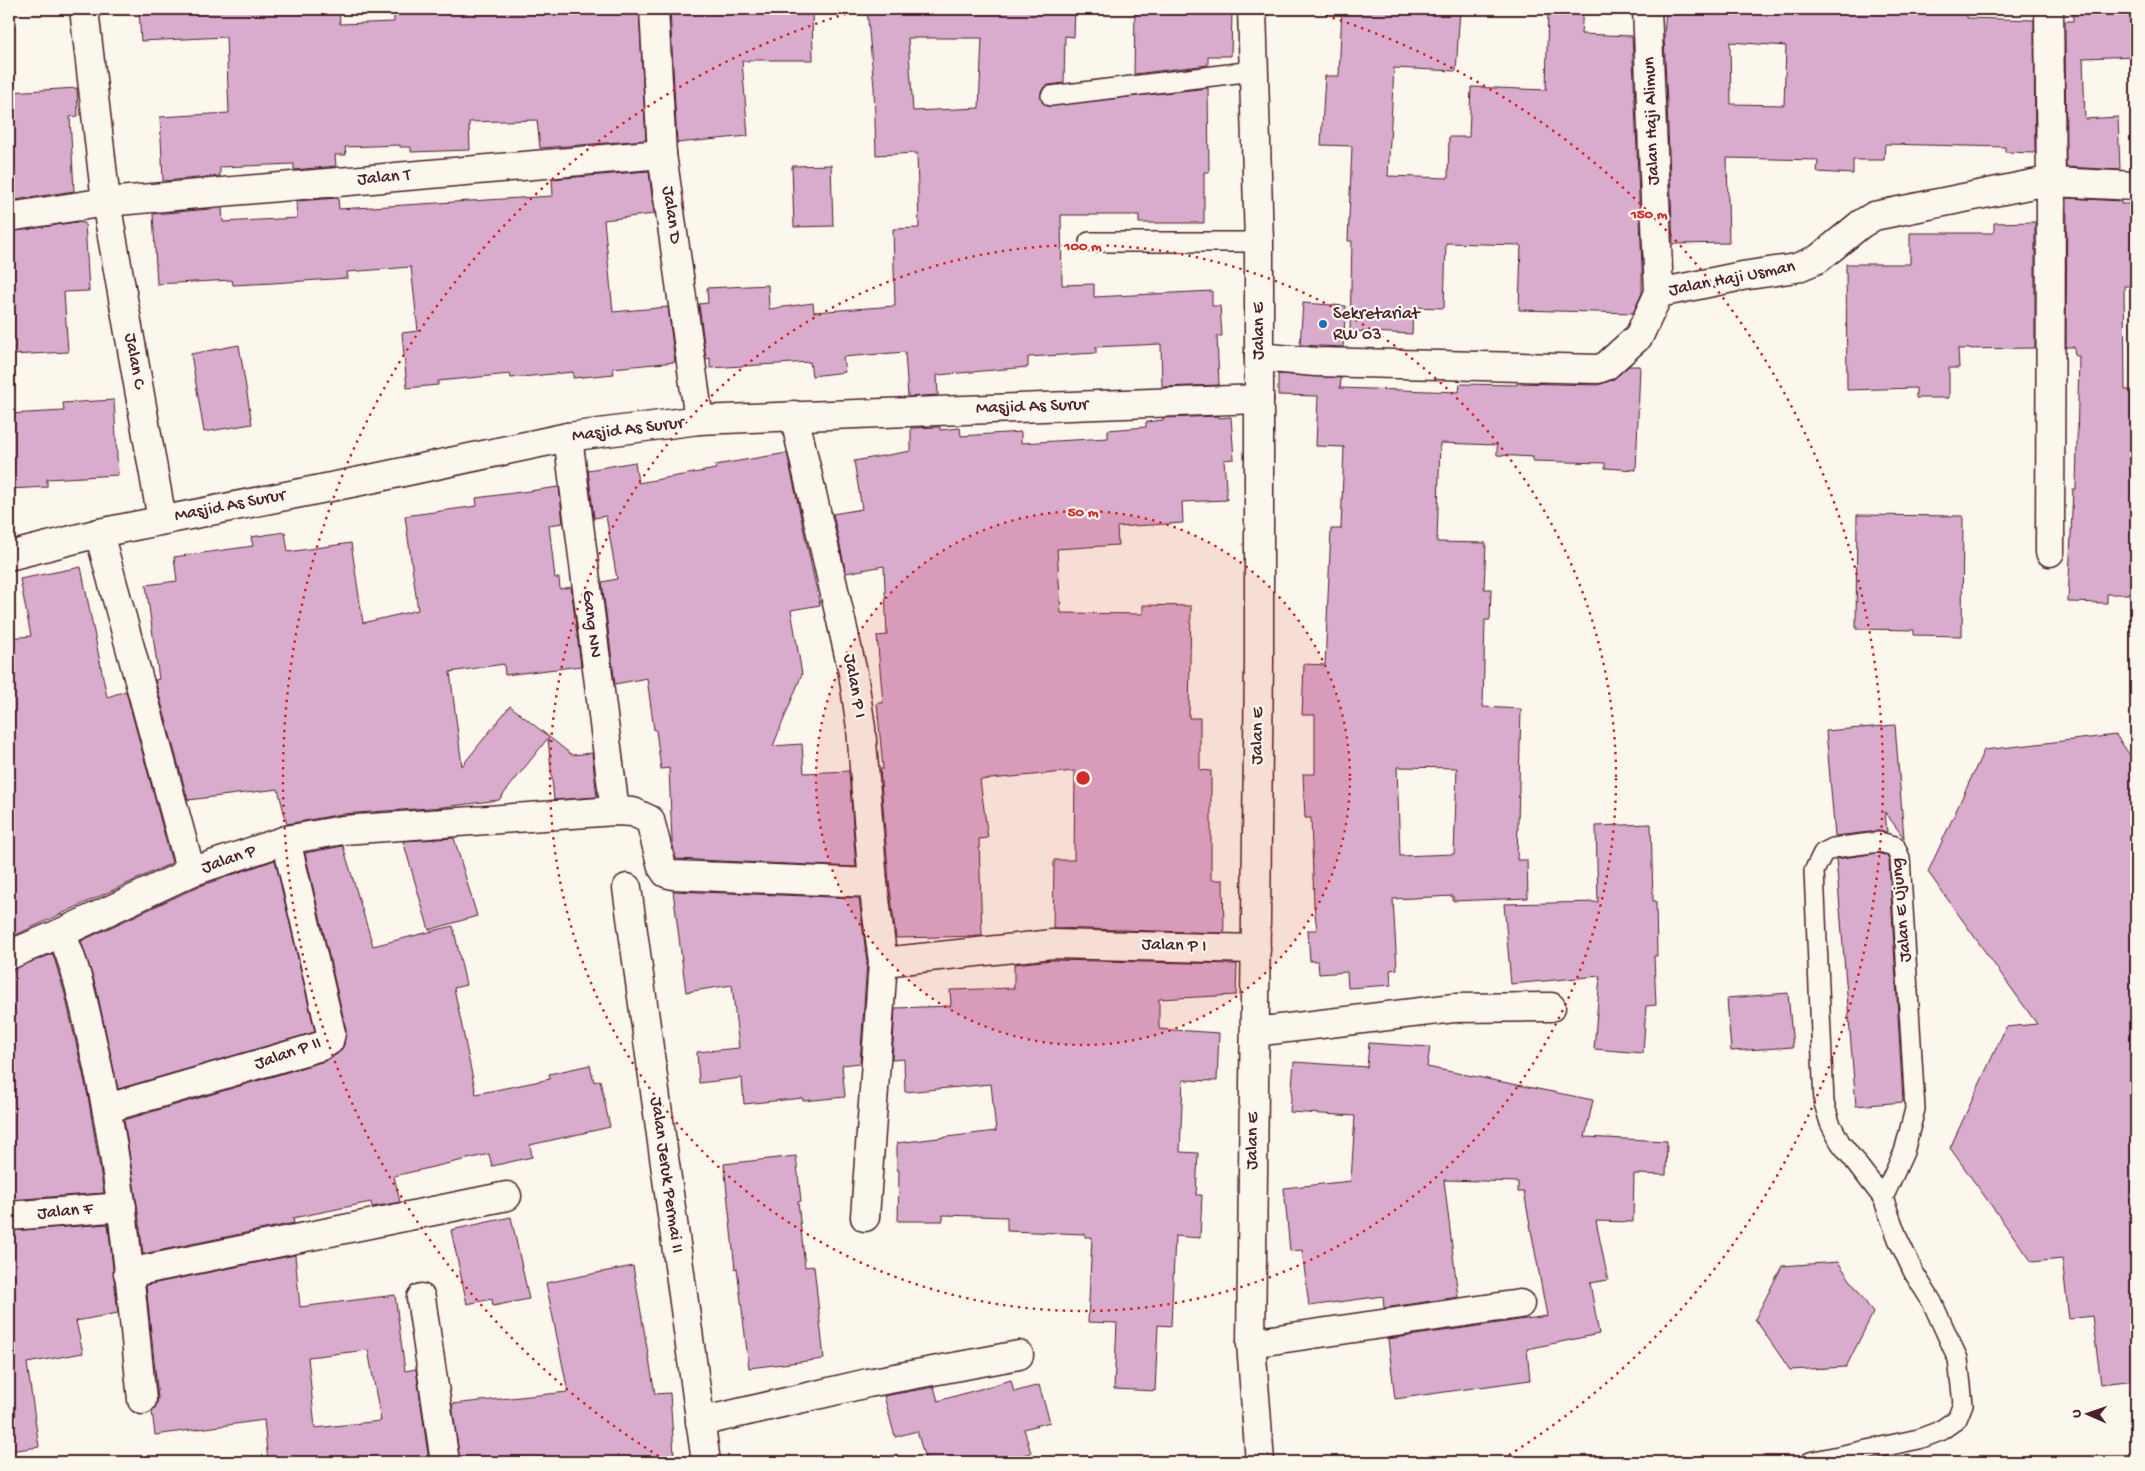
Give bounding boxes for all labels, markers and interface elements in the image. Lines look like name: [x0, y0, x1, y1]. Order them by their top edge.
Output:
street label: Jalan Haji Alimun: [1639, 56, 1665, 185]
street label: Jalan T: [357, 165, 412, 191]
street label: Jalan D: [657, 185, 685, 245]
text: 150 m: [1630, 206, 1668, 224]
text: 100 m: [1063, 238, 1102, 256]
street label: Jalan Haji Usman: [1667, 256, 1797, 302]
street label: Jalan E: [1249, 301, 1270, 360]
place label: Sekretariat RW 03: [1333, 304, 1421, 346]
marker: Sekretariat RW 03: [1317, 318, 1329, 330]
street label: Jalan C: [119, 332, 149, 392]
street label: Masjid As Surur: [975, 394, 1090, 419]
street label: Masjid As Surur: [571, 413, 687, 447]
street label: Masjid As Surur: [173, 485, 289, 527]
text: 50 m: [1068, 504, 1099, 522]
street label: Gang NN: [576, 589, 606, 659]
street label: Jalan P I: [838, 652, 870, 720]
street label: Jalan E: [1247, 706, 1269, 765]
centre of rings: [1074, 769, 1092, 787]
street label: Jalan P: [199, 841, 260, 879]
street label: Jalan E Ujung: [1887, 857, 1917, 963]
street label: Jalan P I: [1141, 934, 1207, 958]
street label: Jalan P II: [252, 1033, 324, 1075]
street label: Jalan Jeruk Permai II: [645, 1096, 687, 1254]
street label: Jalan E: [1242, 1111, 1264, 1170]
street label: Jalan F: [36, 1199, 94, 1225]
north arrow: [2062, 1388, 2112, 1438]
text: U: [2069, 1409, 2086, 1418]

